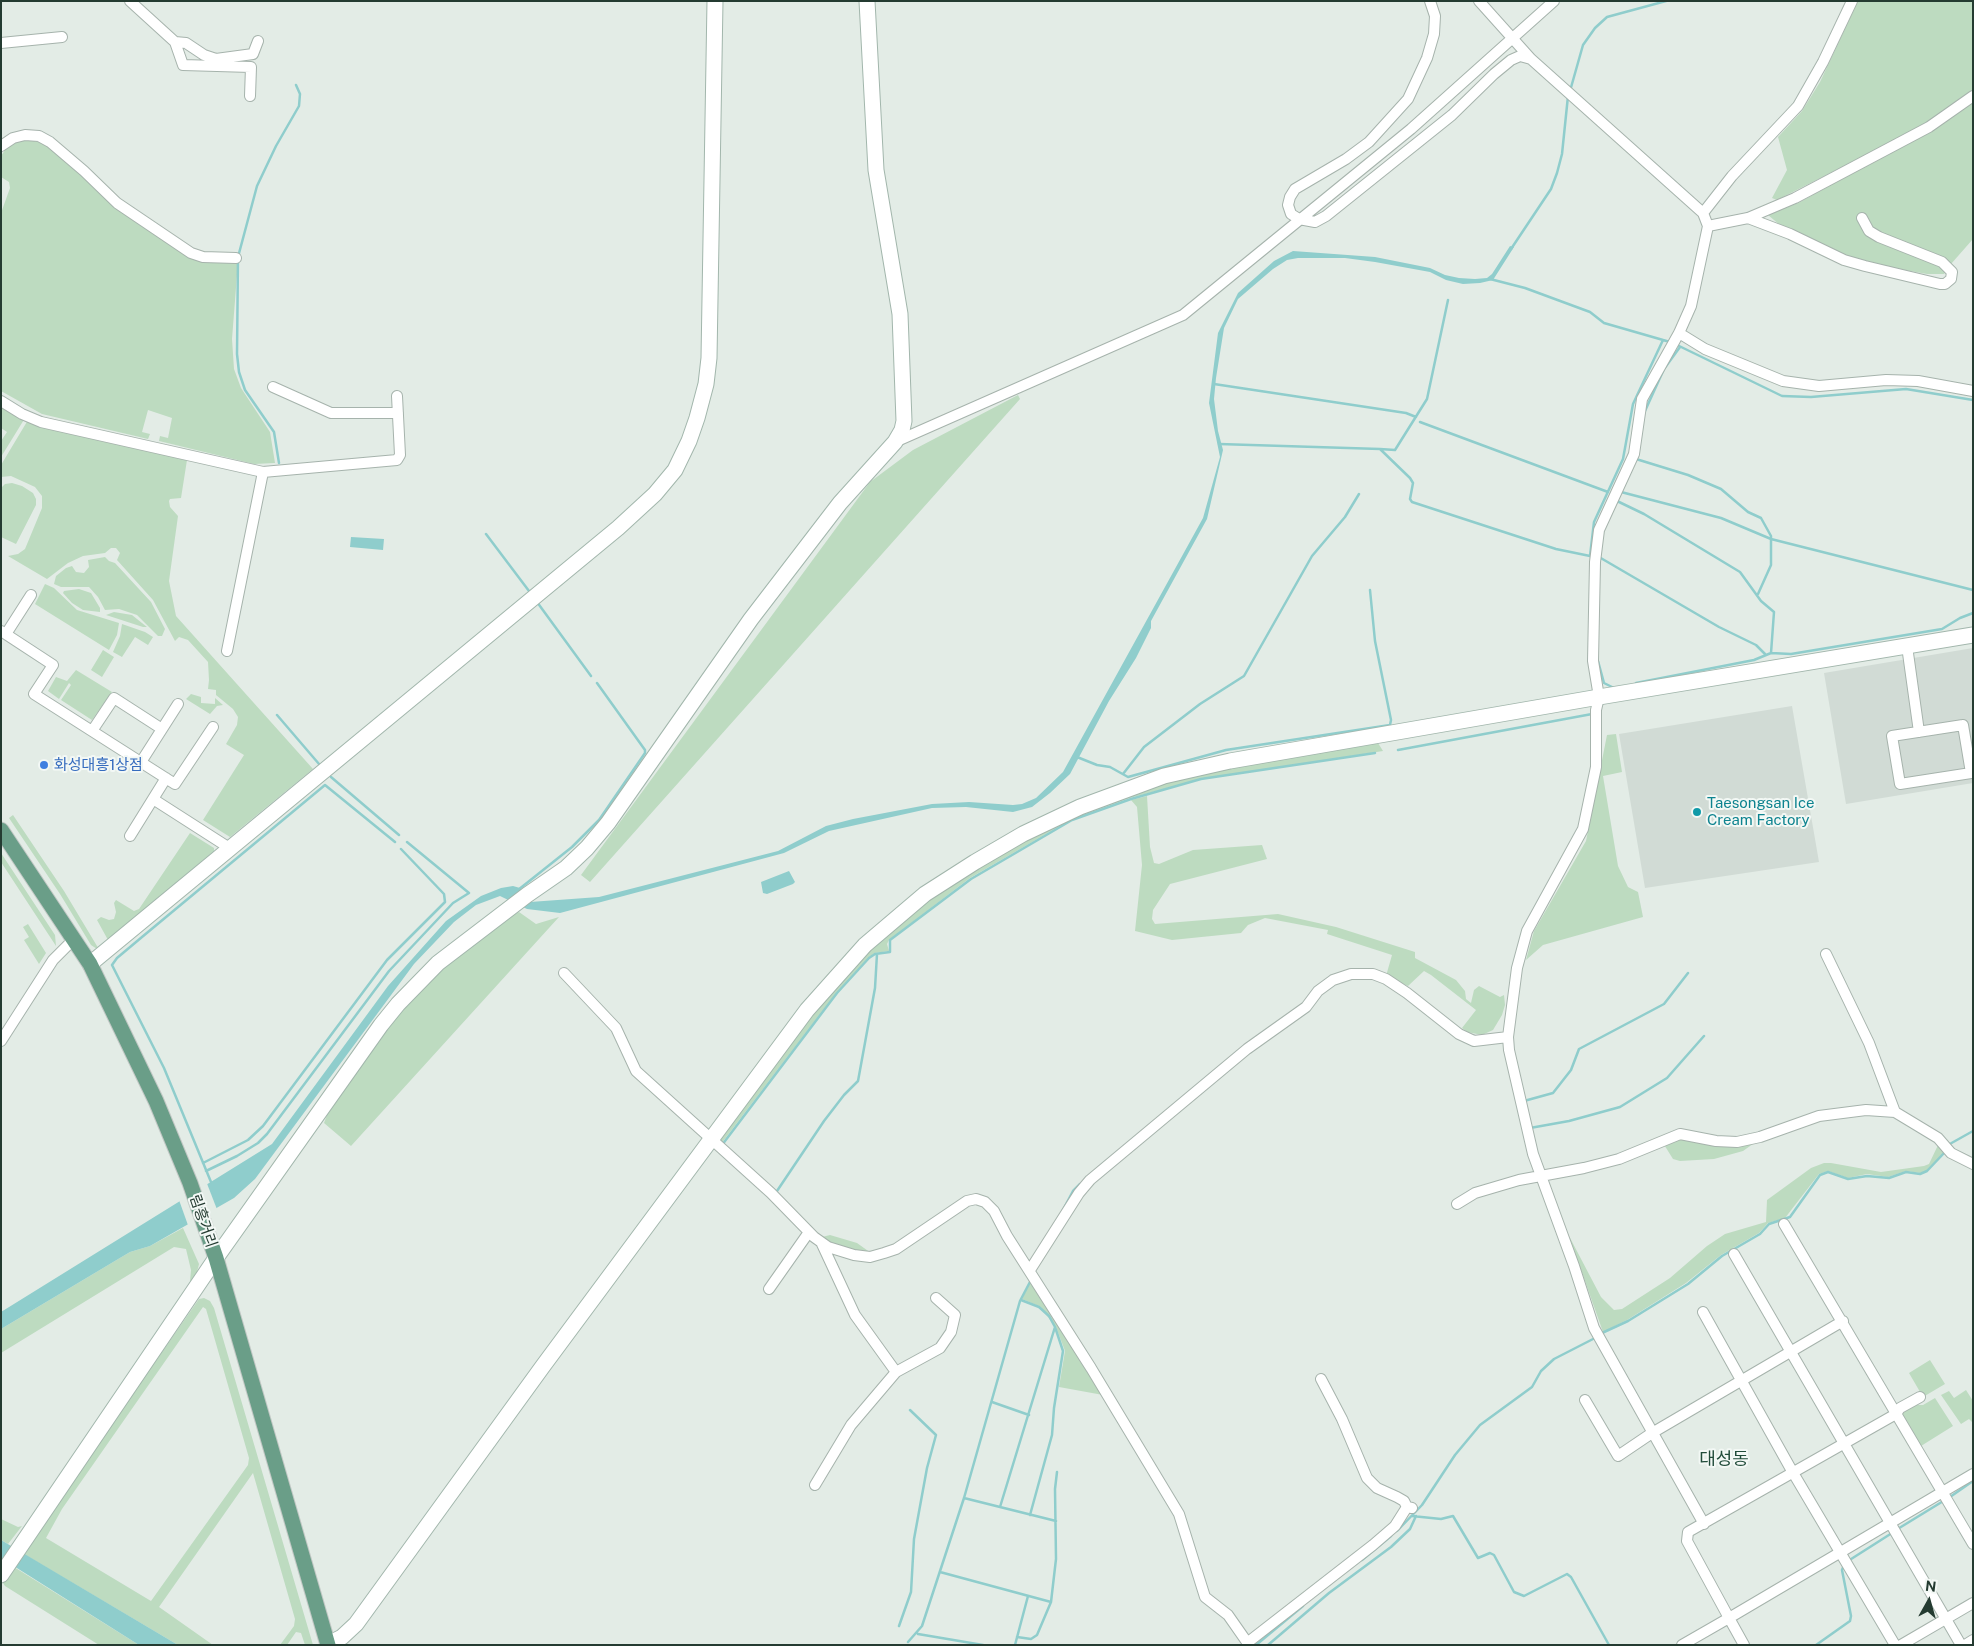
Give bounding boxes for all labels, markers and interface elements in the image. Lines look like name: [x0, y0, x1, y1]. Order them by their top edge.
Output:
place label: 화성대흥1상점: [54, 756, 143, 774]
marker: 화성대흥1상점: [38, 759, 50, 771]
place label: Taesongsan Ice Cream Factory: [1707, 794, 1815, 829]
marker: Taesongsan Ice Cream Factory: [1691, 806, 1703, 818]
street label: 림흥거리: [186, 1192, 220, 1250]
district label: 대성동: [1699, 1448, 1749, 1470]
north arrow: [1904, 1576, 1954, 1626]
text: N: [1924, 1578, 1937, 1595]

